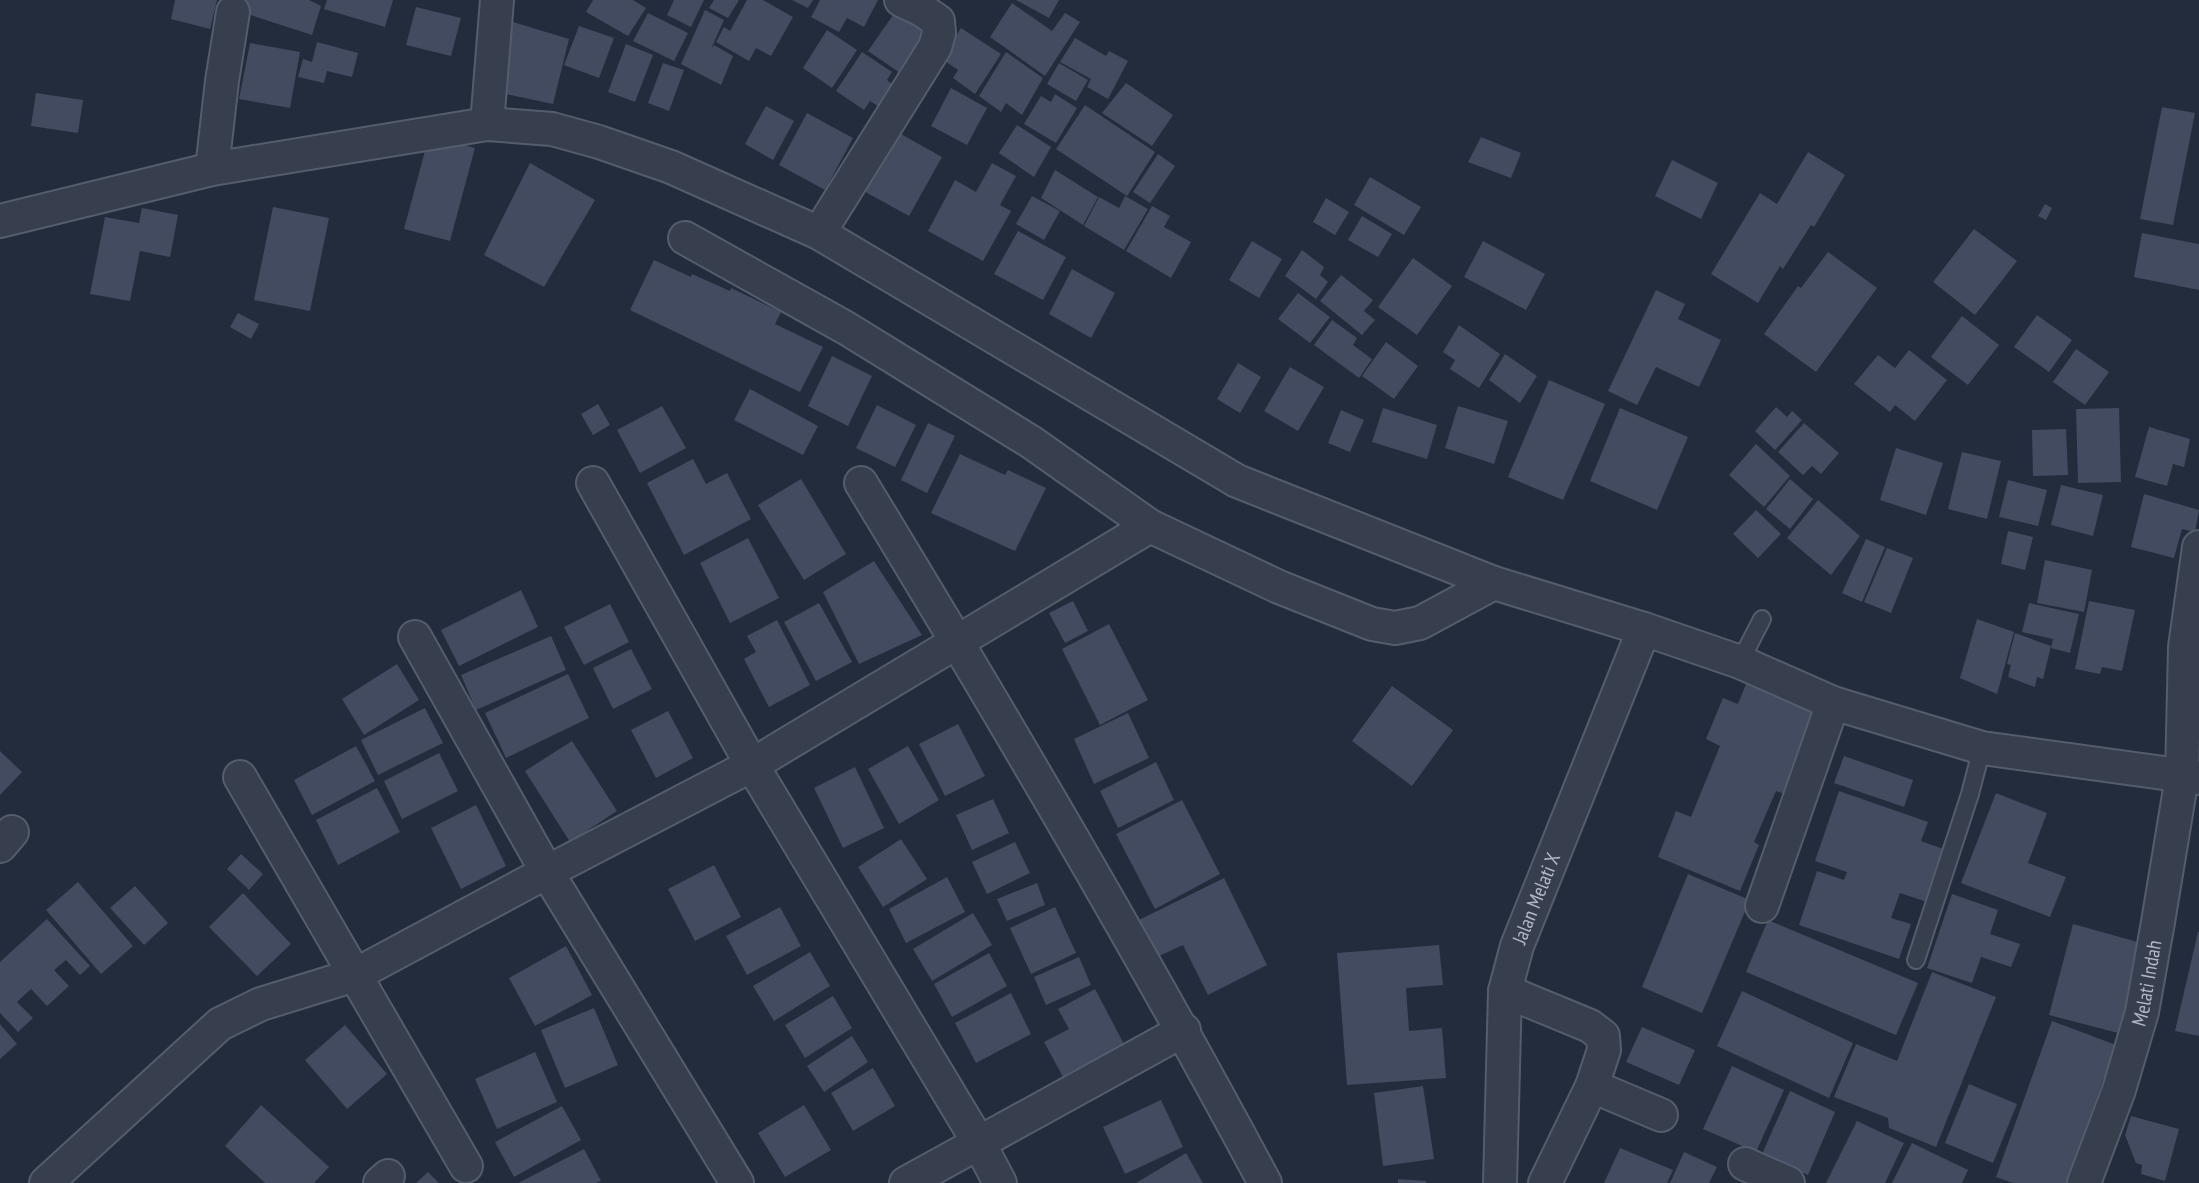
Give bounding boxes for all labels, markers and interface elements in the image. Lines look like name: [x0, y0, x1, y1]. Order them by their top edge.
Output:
street label: Jalan Melati X: [1506, 849, 1566, 949]
street label: Melati Indah: [2126, 938, 2168, 1029]

